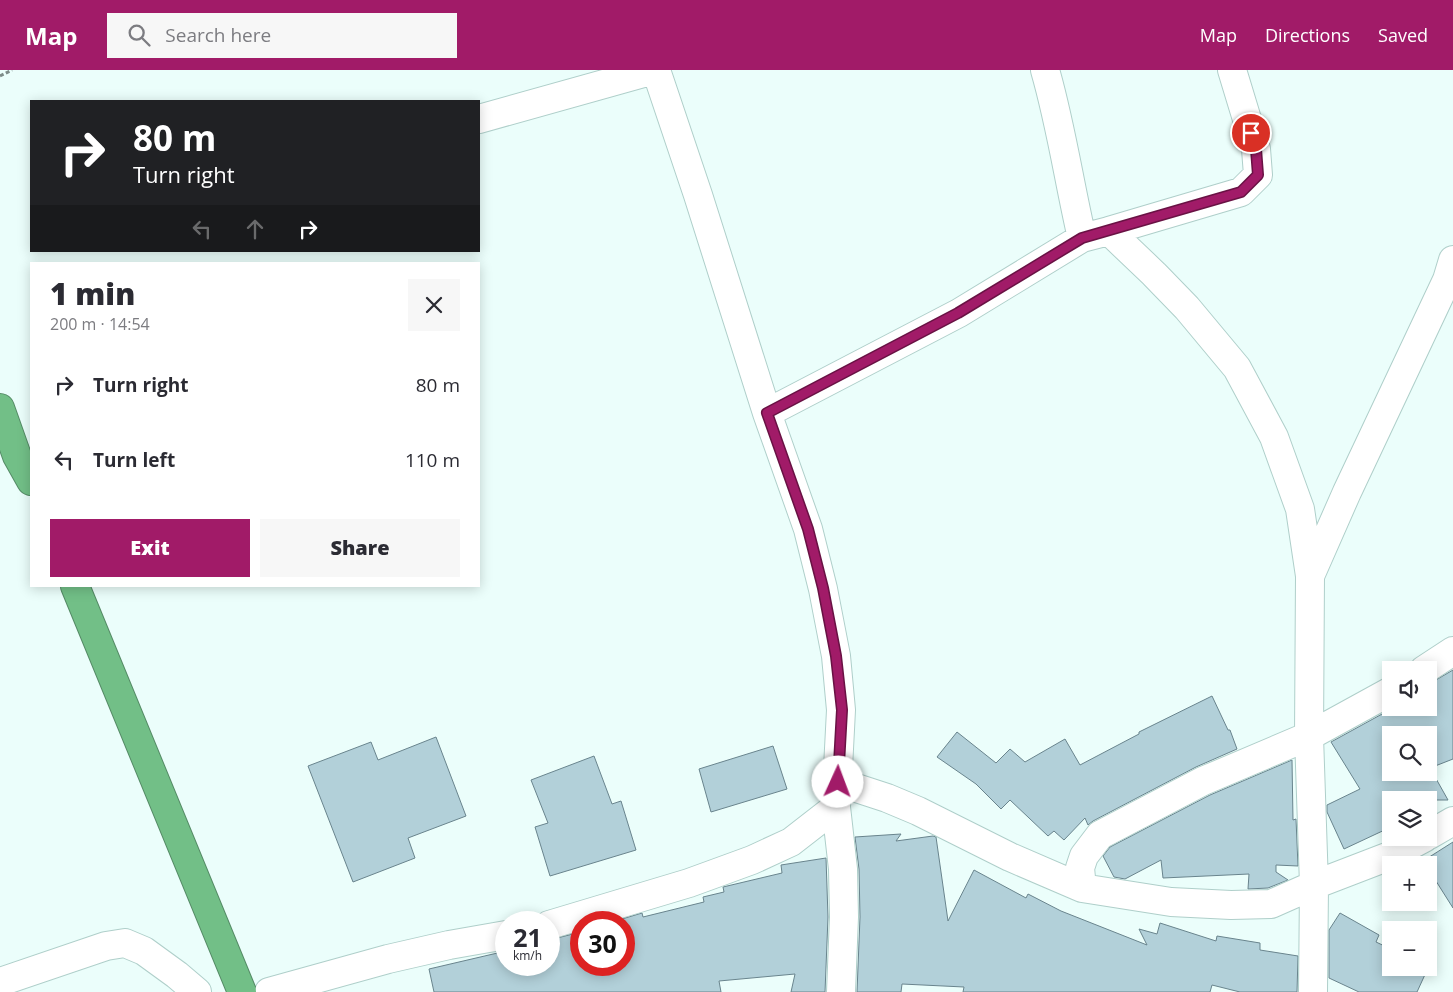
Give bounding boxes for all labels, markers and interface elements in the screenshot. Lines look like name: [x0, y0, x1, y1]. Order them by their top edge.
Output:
search box: [107, 13, 457, 58]
text: Map: [25, 19, 77, 52]
icon: search: [125, 21, 153, 49]
text: Search here: [165, 22, 271, 48]
text: Map: [1200, 23, 1237, 47]
text: Directions: [1265, 23, 1350, 47]
text: Saved: [1378, 23, 1428, 47]
pin: [1230, 112, 1272, 154]
text: 80 m: [133, 114, 216, 161]
icon: arrive: [1237, 119, 1265, 147]
icon: right: [50, 120, 115, 185]
text: Turn right: [133, 159, 235, 189]
icon: left: [188, 215, 216, 243]
icon: ahead: [241, 215, 269, 243]
icon: right: [294, 215, 322, 243]
text: 1 min: [50, 273, 135, 314]
button: close: [408, 279, 460, 331]
text: 200 m · 14:54: [50, 313, 150, 335]
icon: right: [50, 371, 78, 399]
text: Turn right: [93, 372, 188, 398]
text: 80 m: [416, 372, 460, 398]
icon: left: [50, 446, 78, 474]
text: Turn left: [93, 447, 175, 473]
text: 110 m: [405, 447, 460, 473]
button: Exit: [50, 519, 250, 577]
button: Share: [260, 519, 460, 577]
map controls: [1382, 661, 1437, 976]
button: sound: [1382, 661, 1437, 716]
button: search: [1382, 726, 1437, 781]
position arrow: [811, 755, 863, 807]
button: layers: [1382, 791, 1437, 846]
button: +: [1382, 856, 1437, 911]
speed limit sign: 30: [570, 911, 635, 976]
text: 21: [513, 920, 542, 954]
button: −: [1382, 921, 1437, 976]
text: km/h: [513, 947, 542, 964]

